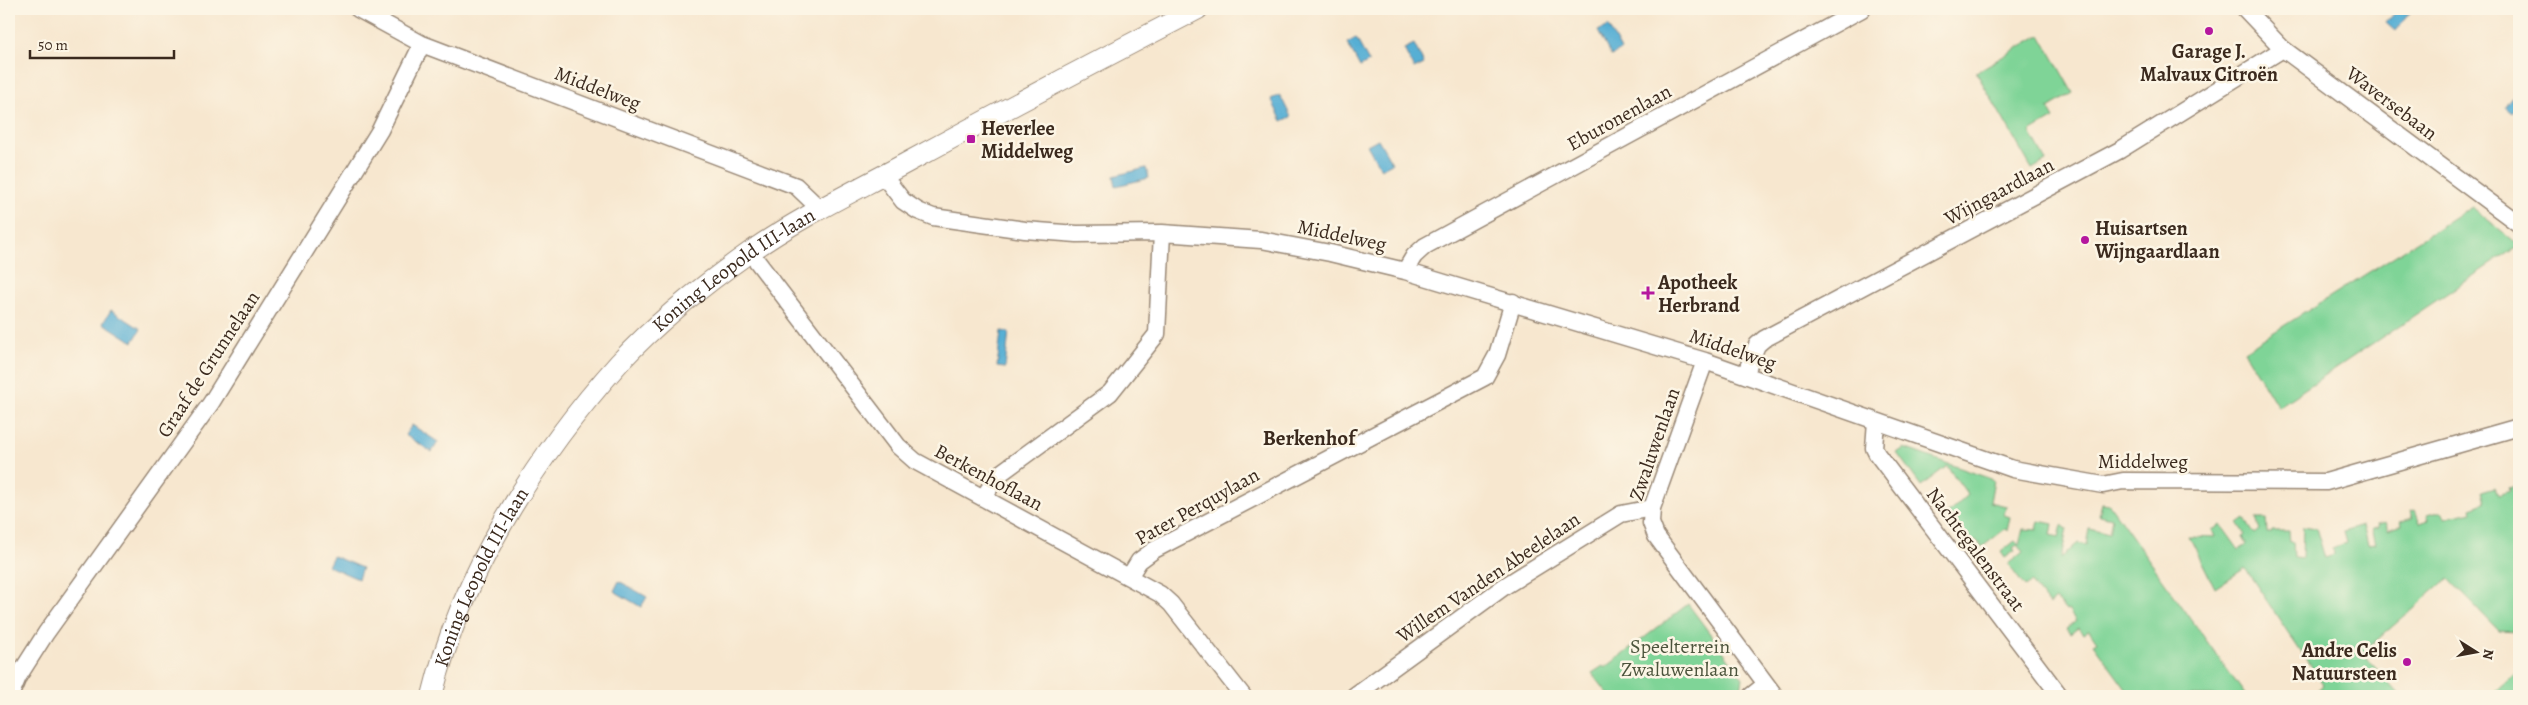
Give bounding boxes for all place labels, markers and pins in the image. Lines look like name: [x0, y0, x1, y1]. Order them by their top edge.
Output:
marker: Garage J. Malvaux Citroën: [2203, 25, 2215, 37]
place label: Garage J. Malvaux Citroën: [2140, 38, 2278, 88]
place label: Heverlee Middelweg: [981, 115, 1074, 165]
marker: Heverlee Middelweg: [965, 133, 977, 145]
place label: Huisartsen Wijngaardlaan: [2094, 215, 2220, 265]
marker: Huisartsen Wijngaardlaan: [2079, 234, 2091, 246]
place label: Apotheek Herbrand: [1657, 269, 1740, 319]
marker: Apotheek Herbrand: [1642, 287, 1654, 299]
place label: Andre Celis Natuursteen: [2292, 637, 2397, 687]
marker: Andre Celis Natuursteen: [2401, 656, 2413, 668]

